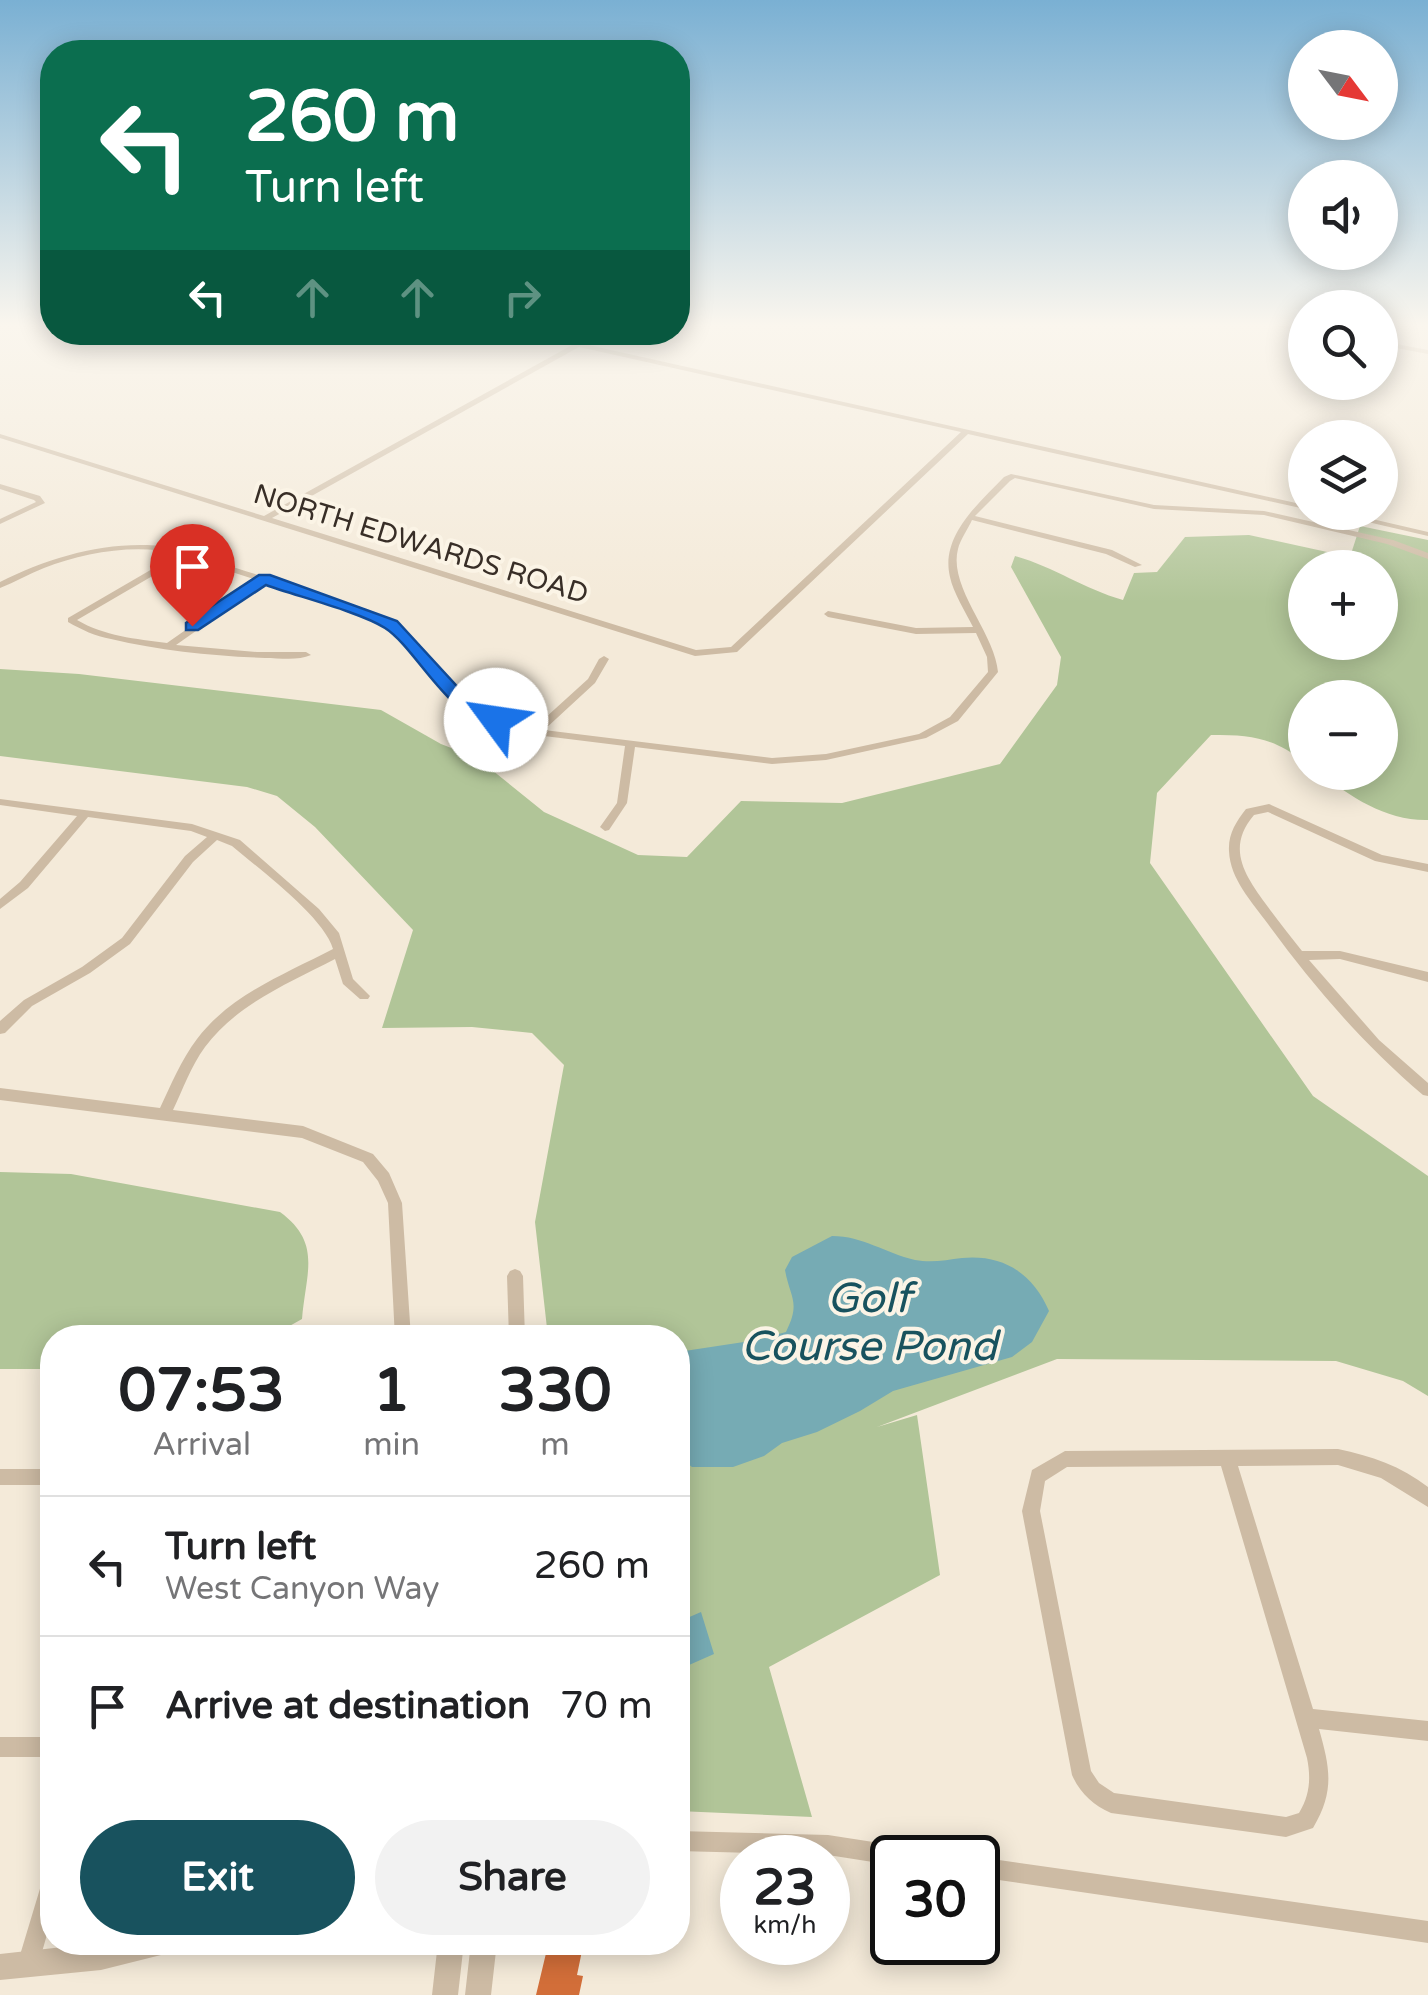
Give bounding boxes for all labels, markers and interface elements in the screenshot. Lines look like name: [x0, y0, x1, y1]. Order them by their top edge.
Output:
north arrow: [1288, 30, 1398, 140]
map controls: [1288, 30, 1398, 790]
text: 260 m: [245, 76, 459, 160]
icon: left: [80, 80, 210, 210]
button: sound: [1288, 160, 1398, 270]
text: Turn left: [245, 161, 424, 215]
icon: left: [180, 270, 235, 325]
icon: ahead: [285, 270, 340, 325]
icon: ahead: [390, 270, 445, 325]
icon: right: [495, 270, 550, 325]
button: search: [1288, 290, 1398, 400]
button: layers: [1288, 420, 1398, 530]
street label: NORTH EDWARDS ROAD: [249, 477, 593, 611]
pin: [150, 524, 235, 627]
icon: arrive: [165, 539, 220, 594]
button: +: [1288, 550, 1398, 660]
position arrow: [444, 668, 548, 772]
button: −: [1288, 680, 1398, 790]
water label: Golf Course Pond: [741, 1273, 1001, 1372]
text: 07:53: [118, 1355, 285, 1427]
text: 1: [373, 1355, 410, 1427]
text: 330: [498, 1355, 612, 1427]
text: Arrival: [152, 1426, 251, 1464]
text: min: [363, 1426, 420, 1464]
text: m: [540, 1426, 570, 1464]
text: Turn left: [165, 1524, 316, 1570]
icon: left: [80, 1539, 135, 1594]
text: 260 m: [534, 1543, 650, 1589]
text: West Canyon Way: [165, 1570, 439, 1608]
icon: arrive: [80, 1679, 135, 1734]
text: Arrive at destination: [165, 1683, 530, 1729]
text: 70 m: [560, 1683, 653, 1729]
button: Exit: [80, 1820, 355, 1935]
button: Share: [375, 1820, 650, 1935]
speed limit sign: 30: [870, 1835, 1000, 1965]
text: 23: [754, 1858, 816, 1918]
text: km/h: [754, 1910, 816, 1940]

